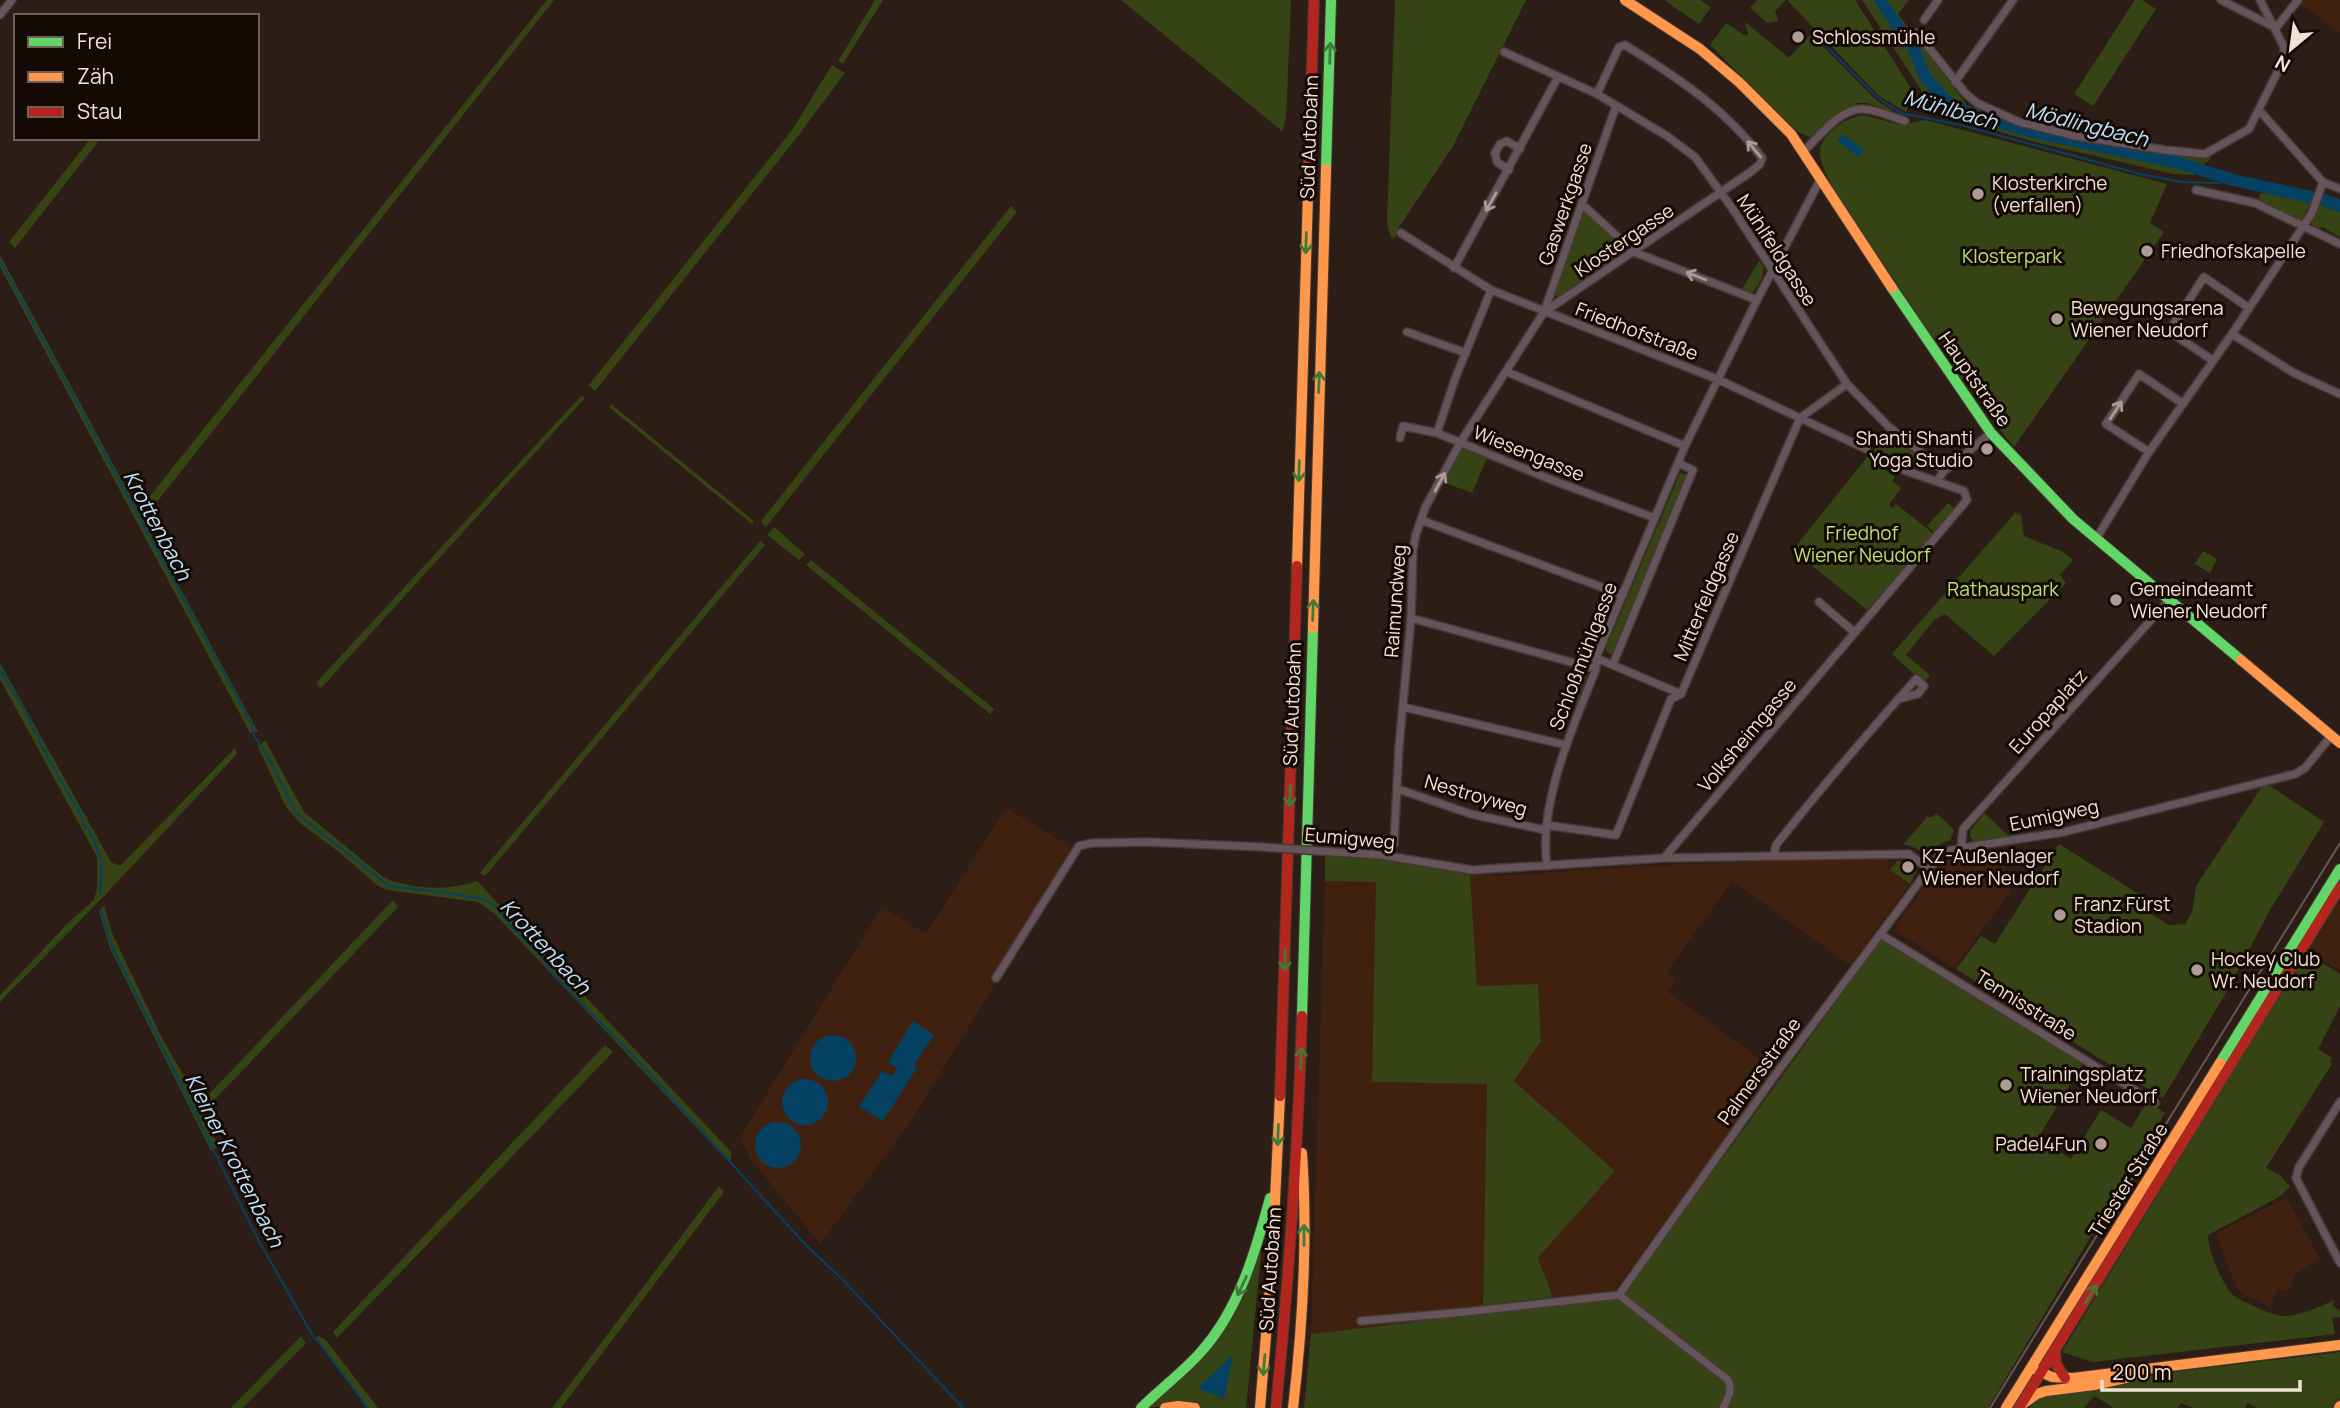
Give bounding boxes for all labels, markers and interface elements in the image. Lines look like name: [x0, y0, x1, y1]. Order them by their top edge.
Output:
legend: [14, 14, 259, 140]
north arrow: [2256, 14, 2326, 84]
place label: Schlossmühle: [1812, 24, 1935, 50]
text: Frei: [77, 27, 112, 55]
marker: Schlossmühle: [1790, 29, 1806, 45]
one-way arrow: [1323, 42, 1336, 65]
text: N: [2270, 49, 2295, 79]
text: Zäh: [77, 62, 114, 90]
street label: Süd Autobahn: [1294, 74, 1324, 200]
water label: Mühlbach: [1901, 82, 2002, 136]
water label: Mödlingbach: [2023, 95, 2153, 153]
text: Stau: [77, 97, 123, 125]
street label: Gaswerkgasse: [1532, 139, 1598, 269]
one-way arrow: [1746, 140, 1762, 158]
place label: Klosterkirche (verfallen): [1992, 170, 2107, 218]
marker: Klosterkirche (verfallen): [1970, 186, 1986, 202]
street label: Mühlfeldgasse: [1731, 189, 1823, 311]
one-way arrow: [1484, 191, 1497, 212]
street label: Klostergasse: [1569, 197, 1679, 283]
one-way arrow: [1300, 232, 1313, 255]
place label: Friedhofskapelle: [2161, 238, 2306, 264]
park label: Klosterpark: [1962, 243, 2063, 269]
marker: Friedhofskapelle: [2139, 243, 2155, 259]
one-way arrow: [1685, 268, 1707, 281]
place label: Bewegungsarena Wiener Neudorf: [2071, 295, 2224, 343]
street label: Friedhofstraße: [1572, 296, 1702, 366]
marker: Bewegungsarena Wiener Neudorf: [2049, 311, 2065, 327]
street label: Hauptstraße: [1933, 326, 2017, 432]
one-way arrow: [1313, 371, 1326, 394]
one-way arrow: [2109, 400, 2123, 420]
street label: Wiesengasse: [1469, 419, 1589, 487]
place label: Shanti Shanti Yoga Studio: [1855, 425, 1973, 473]
marker: Shanti Shanti Yoga Studio: [1979, 441, 1995, 457]
one-way arrow: [1293, 459, 1306, 482]
water label: Krottenbach: [117, 465, 199, 586]
one-way arrow: [1433, 472, 1447, 493]
park label: Friedhof Wiener Neudorf: [1793, 520, 1931, 568]
street label: Mitterfeldgasse: [1667, 527, 1745, 665]
street label: Raimundweg: [1378, 544, 1412, 658]
park label: Rathauspark: [1947, 576, 2059, 602]
place label: Gemeindeamt Wiener Neudorf: [2130, 576, 2267, 624]
street label: Schloßmühlgasse: [1543, 578, 1623, 734]
marker: Gemeindeamt Wiener Neudorf: [2108, 592, 2124, 608]
one-way arrow: [1306, 599, 1319, 622]
street label: Süd Autobahn: [1277, 641, 1307, 767]
street label: Europaplatz: [2003, 663, 2093, 759]
street label: Volksheimgasse: [1692, 673, 1802, 797]
street label: Nestroyweg: [1422, 768, 1530, 822]
one-way arrow: [1283, 784, 1296, 807]
street label: Eumigweg: [2007, 793, 2101, 837]
street label: Eumigweg: [1304, 821, 1396, 855]
place label: KZ-Außenlager Wiener Neudorf: [1922, 843, 2059, 891]
marker: KZ-Außenlager Wiener Neudorf: [1900, 859, 1916, 875]
place label: Franz Fürst Stadion: [2074, 891, 2171, 939]
water label: Krottenbach: [495, 892, 598, 1001]
marker: Franz Fürst Stadion: [2052, 907, 2068, 923]
place label: Hockey Club Wr. Neudorf: [2211, 946, 2320, 994]
one-way arrow: [1278, 948, 1291, 971]
marker: Hockey Club Wr. Neudorf: [2189, 962, 2205, 978]
street label: Tennisstraße: [1970, 964, 2082, 1046]
street label: Palmersstraße: [1711, 1012, 1807, 1130]
one-way arrow: [1294, 1046, 1308, 1069]
place label: Trainingsplatz Wiener Neudorf: [2020, 1061, 2157, 1109]
water label: Kleiner Krottenbach: [179, 1068, 292, 1253]
marker: Trainingsplatz Wiener Neudorf: [1998, 1077, 2014, 1093]
street label: Triester Straße: [2082, 1118, 2174, 1242]
one-way arrow: [1272, 1123, 1285, 1146]
place label: Padel4Fun: [1995, 1131, 2087, 1157]
marker: Padel4Fun: [2093, 1136, 2109, 1152]
street label: Süd Autobahn: [1253, 1206, 1287, 1332]
one-way arrow: [1297, 1224, 1311, 1247]
one-way arrow: [1235, 1275, 1248, 1296]
one-way arrow: [2084, 1284, 2098, 1304]
scale bar: [2102, 1348, 2300, 1392]
one-way arrow: [1257, 1353, 1270, 1375]
text: 200 m: [2112, 1358, 2172, 1386]

